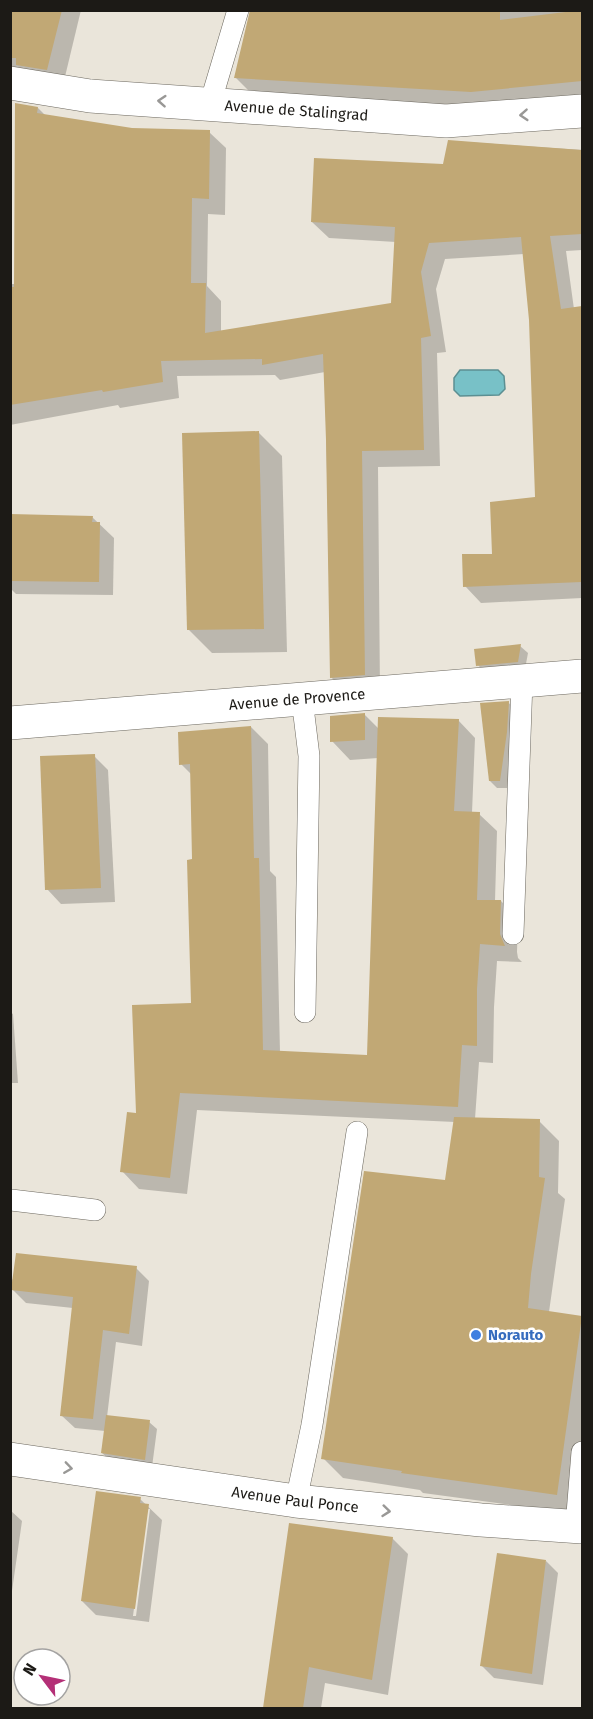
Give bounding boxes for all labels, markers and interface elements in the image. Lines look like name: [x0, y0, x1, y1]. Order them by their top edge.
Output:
one-way arrow: [158, 95, 167, 108]
street label: Avenue de Stalingrad: [224, 96, 369, 125]
one-way arrow: [520, 108, 529, 121]
street label: Avenue de Provence: [228, 685, 366, 714]
place label: Norauto: [488, 1326, 544, 1344]
marker: Norauto: [469, 1328, 483, 1342]
one-way arrow: [64, 1461, 73, 1473]
street label: Avenue Paul Ponce: [230, 1483, 359, 1516]
one-way arrow: [382, 1504, 391, 1516]
north arrow: [12, 1647, 72, 1707]
text: N: [19, 1660, 41, 1679]

